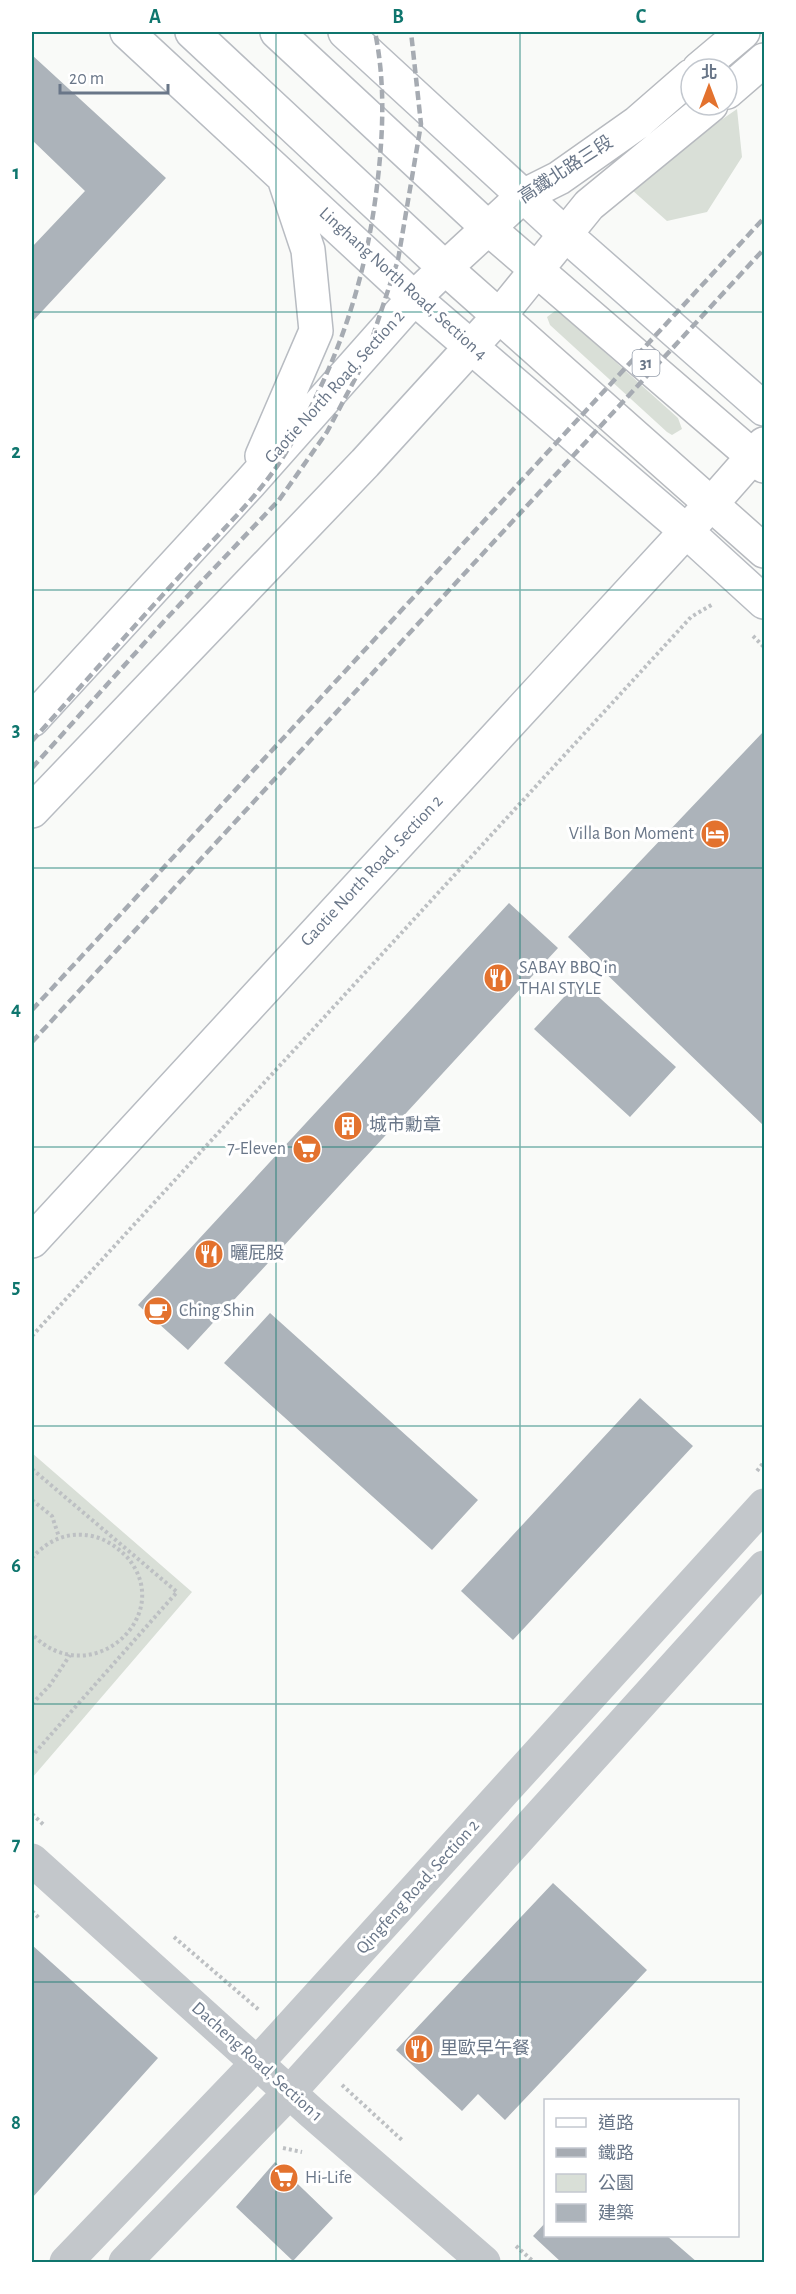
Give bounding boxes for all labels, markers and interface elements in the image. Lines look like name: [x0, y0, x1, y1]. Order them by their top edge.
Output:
text: A: [149, 7, 161, 27]
text: B: [392, 7, 404, 27]
text: C: [636, 7, 647, 27]
scale bar: [60, 57, 168, 95]
north arrow: [679, 57, 739, 117]
text: 北: [701, 64, 717, 81]
text: 20 m: [69, 70, 104, 88]
street label: 高鐵北路三段: [515, 131, 616, 207]
text: 1: [12, 163, 20, 183]
street label: Linghang North Road, Section 4: [316, 204, 491, 364]
street label: Gaotie North Road, Section 2: [262, 307, 408, 467]
road number: 31: [632, 350, 660, 376]
text: 2: [11, 442, 21, 462]
text: 3: [12, 720, 20, 740]
street label: Gaotie North Road, Section 2: [298, 792, 446, 950]
hotel icon: Villa Bon Moment: [699, 818, 731, 850]
place label: Villa Bon Moment: [569, 825, 694, 843]
place label: SABAY BBQ in THAI STYLE: [519, 959, 617, 998]
restaurant icon: SABAY BBQ in THAI STYLE: [482, 962, 514, 994]
text: 4: [11, 999, 21, 1019]
building icon: 城市勳章: [332, 1110, 364, 1142]
place label: 城市勳章: [369, 1115, 441, 1135]
supermarket icon: 7-Eleven: [291, 1133, 323, 1165]
place label: 7-Eleven: [227, 1140, 286, 1158]
restaurant icon: 曬屁股: [193, 1238, 225, 1270]
place label: 曬屁股: [230, 1244, 284, 1263]
text: 5: [12, 1277, 20, 1297]
cafe icon: Ching Shin: [142, 1295, 174, 1327]
place label: Ching Shin: [179, 1302, 254, 1320]
text: 6: [11, 1556, 21, 1576]
street label: Qingfeng Road, Section 2: [353, 1816, 483, 1958]
text: 7: [12, 1834, 21, 1854]
street label: Dacheng Road, Section 1: [188, 1999, 326, 2125]
restaurant icon: 里歐早午餐: [403, 2033, 435, 2065]
place label: 里歐早午餐: [440, 2038, 530, 2058]
legend: [544, 2099, 739, 2237]
text: 8: [11, 2113, 21, 2133]
text: 道路: [598, 2113, 634, 2133]
text: 鐵路: [598, 2143, 634, 2163]
supermarket icon: Hi-Life: [268, 2162, 300, 2194]
place label: Hi-Life: [305, 2169, 352, 2187]
text: 公園: [598, 2174, 634, 2193]
text: 建築: [598, 2203, 634, 2223]

